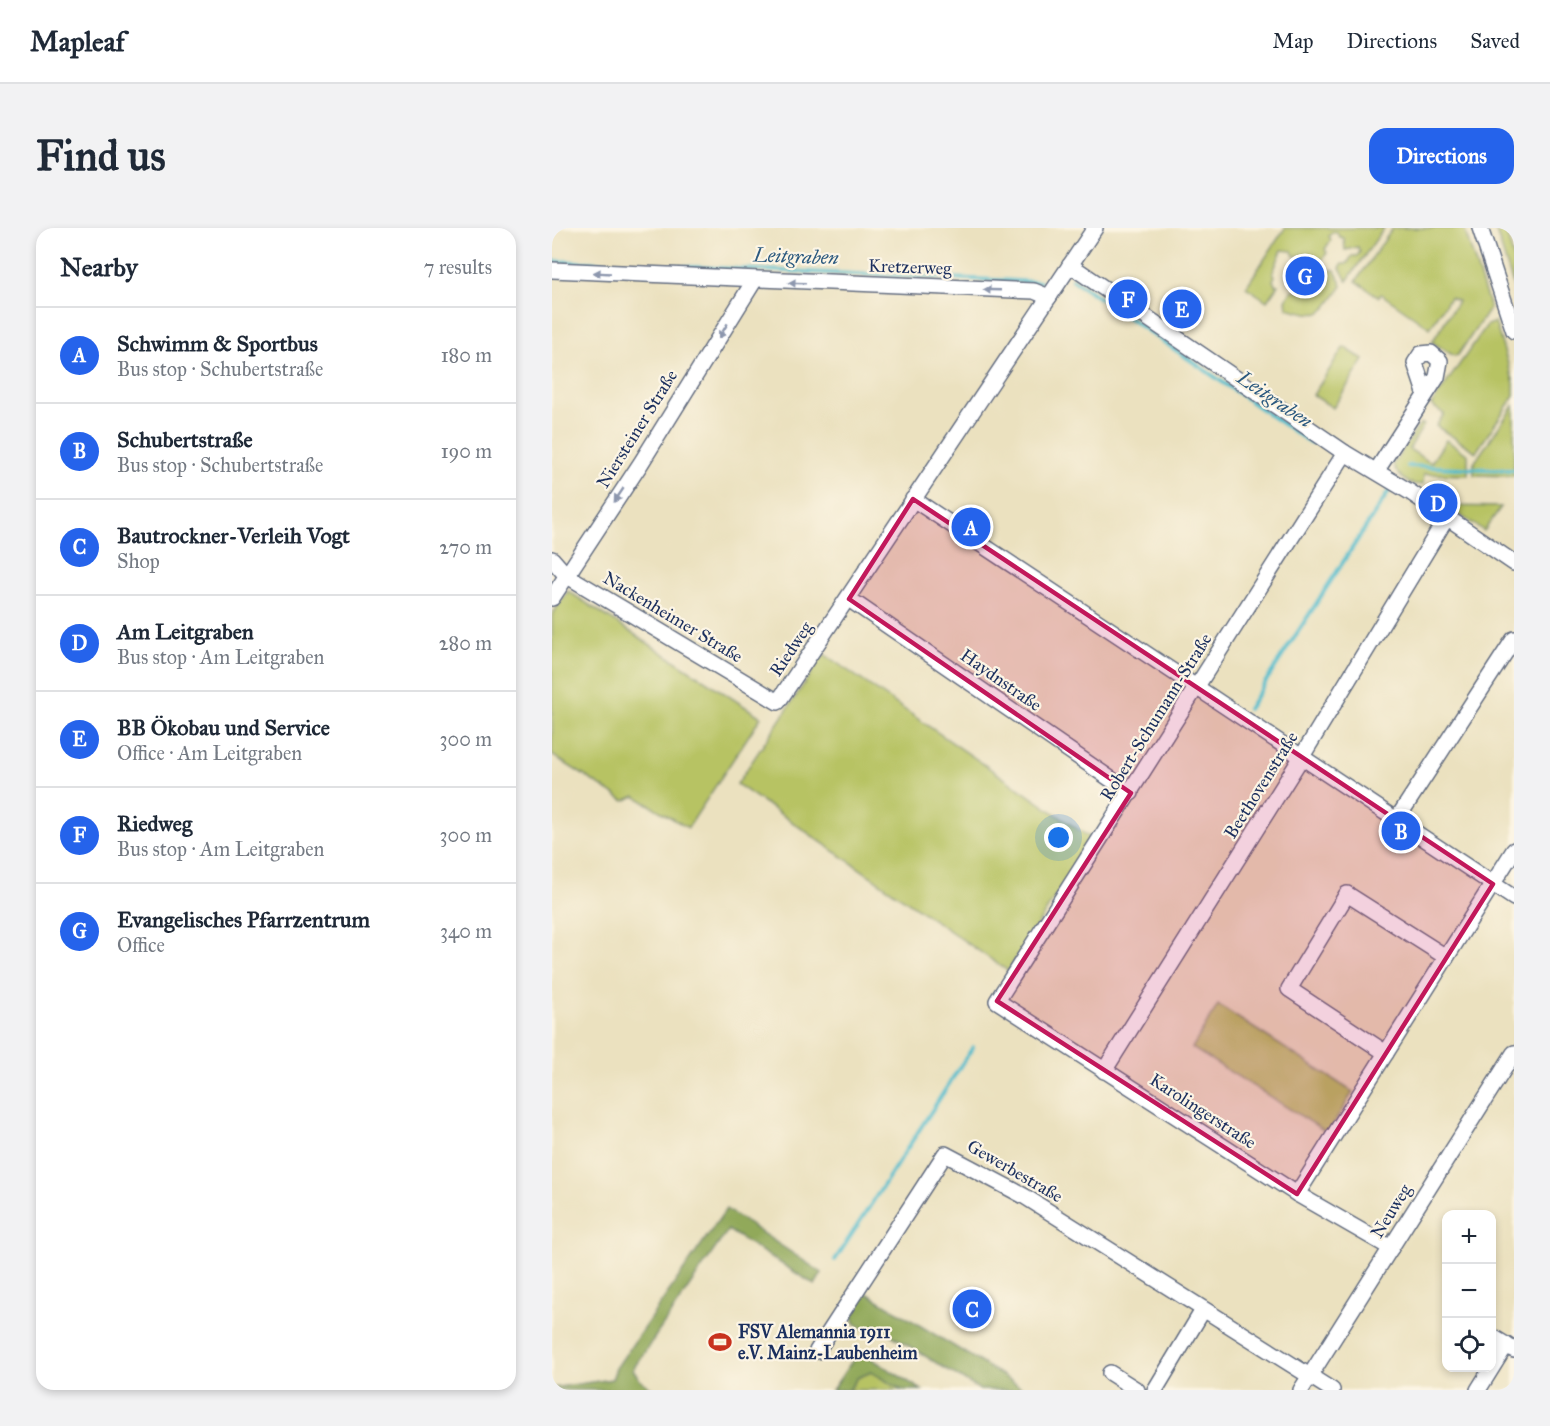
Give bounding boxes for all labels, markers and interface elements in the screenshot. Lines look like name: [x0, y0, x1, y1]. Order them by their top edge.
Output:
text: Mapleaf: [30, 24, 125, 59]
text: Map: [1273, 28, 1314, 54]
text: Directions: [1347, 28, 1437, 54]
text: Saved: [1470, 28, 1520, 54]
button: Directions: [1369, 128, 1514, 184]
text: Find us: [36, 130, 166, 182]
water label: Leitgraben: [752, 242, 840, 269]
text: Nearby: [60, 251, 138, 283]
pin: G: [1286, 254, 1324, 298]
text: 7 results: [424, 255, 492, 279]
street label: Kretzerweg: [868, 255, 953, 280]
one-way arrow: [593, 268, 612, 277]
pin: F: [1108, 276, 1148, 322]
one-way arrow: [787, 278, 806, 287]
one-way arrow: [982, 285, 1001, 294]
pin: E: [1162, 286, 1202, 332]
one-way arrow: [718, 323, 729, 339]
text: Schwimm & Sportbus: [117, 330, 318, 357]
text: A: [73, 343, 86, 367]
text: 180 m: [441, 343, 492, 367]
text: Bus stop · Schubertstraße: [117, 357, 323, 381]
water label: Leitgraben: [1232, 365, 1318, 433]
street label: Niersteiner Straße: [592, 366, 682, 492]
text: Schubertstraße: [117, 426, 253, 453]
text: B: [73, 439, 86, 463]
text: 190 m: [441, 439, 492, 463]
text: Bus stop · Schubertstraße: [117, 453, 323, 477]
pin: D: [1418, 480, 1458, 526]
one-way arrow: [613, 487, 625, 503]
pin: A: [952, 504, 990, 550]
text: Bautrockner-Verleih Vogt: [117, 522, 350, 549]
text: C: [73, 535, 86, 559]
text: 270 m: [439, 535, 492, 559]
text: Shop: [117, 549, 160, 573]
street label: Nackenheimer Straße: [599, 567, 747, 667]
street label: Riedweg: [765, 617, 818, 681]
text: Am Leitgraben: [117, 618, 254, 645]
street label: Robert-Schumann-Straße: [1095, 629, 1217, 805]
text: D: [72, 631, 87, 655]
text: 280 m: [439, 631, 492, 655]
street label: Haydnstraße: [956, 644, 1046, 716]
text: Bus stop · Am Leitgraben: [117, 645, 324, 669]
text: BB Ökobau und Service: [117, 714, 330, 741]
text: E: [72, 727, 87, 751]
text: 300 m: [440, 727, 492, 751]
street label: Beethovenstraße: [1219, 727, 1303, 843]
text: Office · Am Leitgraben: [117, 741, 302, 765]
pin: B: [1382, 808, 1420, 854]
text: Riedweg: [117, 810, 192, 837]
text: F: [73, 823, 86, 847]
text: 300 m: [440, 823, 492, 847]
your location: [1044, 823, 1073, 852]
text: Bus stop · Am Leitgraben: [117, 837, 324, 861]
text: Evangelisches Pfarrzentrum: [117, 906, 370, 933]
text: G: [72, 919, 87, 943]
text: 340 m: [440, 919, 492, 943]
text: Office: [117, 933, 165, 957]
street label: Karolingerstraße: [1145, 1068, 1260, 1154]
street label: Gewerbestraße: [963, 1135, 1067, 1207]
street label: Neuweg: [1366, 1179, 1417, 1243]
map controls: [1442, 1210, 1496, 1372]
button: +: [1442, 1210, 1496, 1264]
button: −: [1442, 1264, 1496, 1318]
pin: C: [952, 1286, 992, 1332]
button: locate: [1442, 1318, 1496, 1372]
place label: FSV Alemannia 1911 e.V. Mainz-Laubenheim: [738, 1321, 918, 1364]
sports icon: FSV Alemannia 1911 e.V. Mainz-Laubenheim: [707, 1329, 733, 1355]

